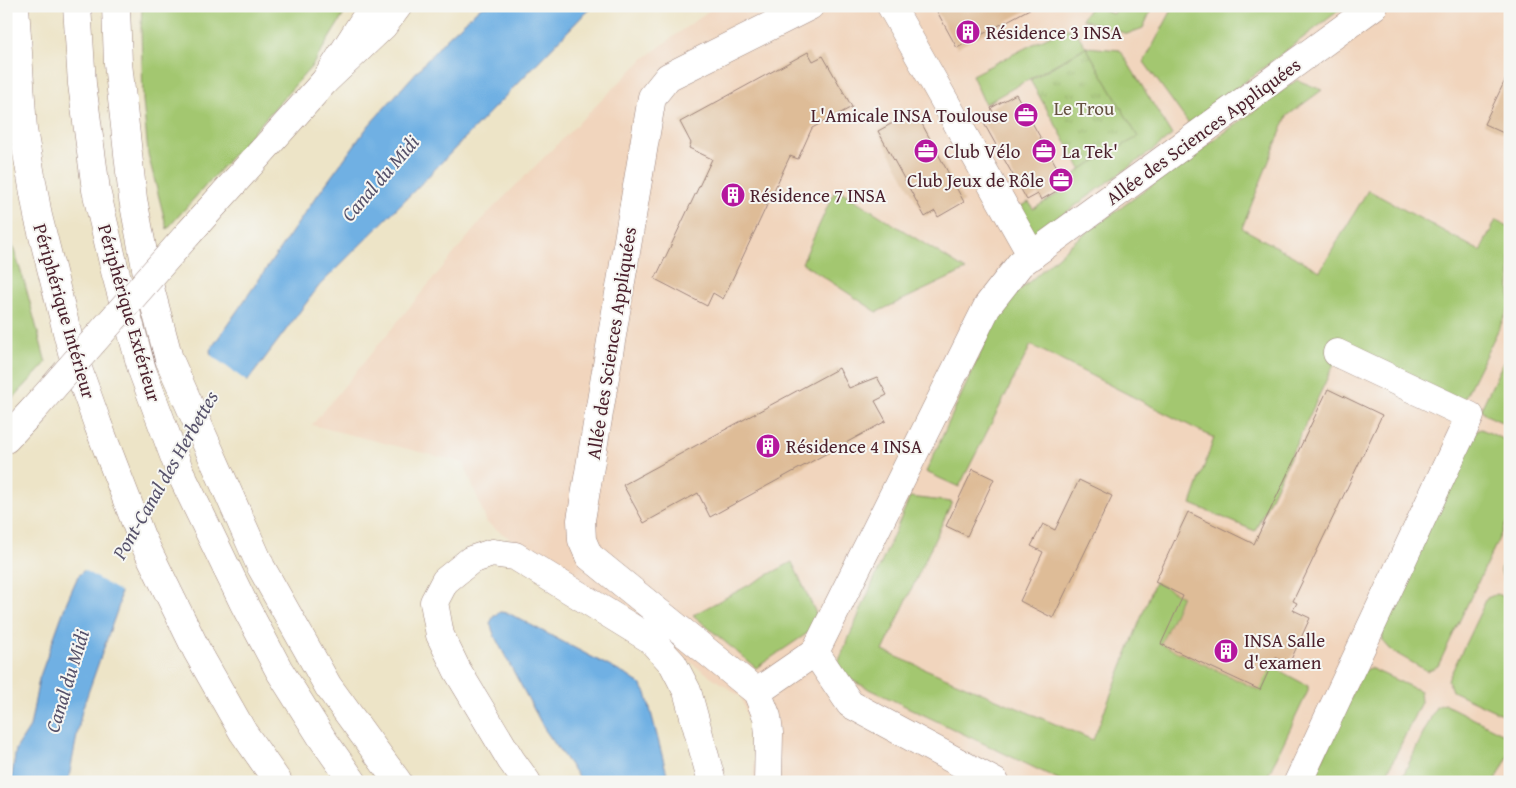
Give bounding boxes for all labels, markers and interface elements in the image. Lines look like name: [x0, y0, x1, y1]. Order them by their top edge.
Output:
place label: Résidence 3 INSA: [986, 18, 1123, 46]
building icon: Résidence 3 INSA: [955, 19, 981, 45]
street label: Allée des Sciences Appliquées: [1100, 51, 1306, 211]
park label: Le Trou: [1054, 94, 1115, 122]
place label: L'Amicale INSA Toulouse: [811, 101, 1008, 129]
office icon: L'Amicale INSA Toulouse: [1013, 102, 1039, 128]
water label: Canal du Midi: [334, 128, 425, 227]
place label: Club Vélo: [944, 137, 1020, 165]
place label: La Tek': [1062, 137, 1118, 165]
office icon: Club Vélo: [913, 138, 939, 164]
office icon: La Tek': [1031, 138, 1057, 164]
place label: Club Jeux de Rôle: [907, 166, 1044, 194]
office icon: Club Jeux de Rôle: [1048, 167, 1074, 193]
place label: Résidence 7 INSA: [750, 181, 887, 209]
building icon: Résidence 7 INSA: [720, 182, 746, 208]
street label: Périphérique Intérieur: [27, 220, 103, 402]
street label: Périphérique Extérieur: [91, 221, 169, 405]
street label: Allée des Sciences Appliquées: [579, 225, 643, 461]
water label: Pont-Canal des Herbettes: [104, 384, 225, 565]
place label: Résidence 4 INSA: [786, 432, 923, 460]
building icon: Résidence 4 INSA: [755, 433, 781, 459]
water label: Canal du Midi: [37, 626, 96, 736]
place label: INSA Salle d'examen: [1244, 626, 1325, 676]
building icon: INSA Salle d'examen: [1213, 638, 1239, 664]

